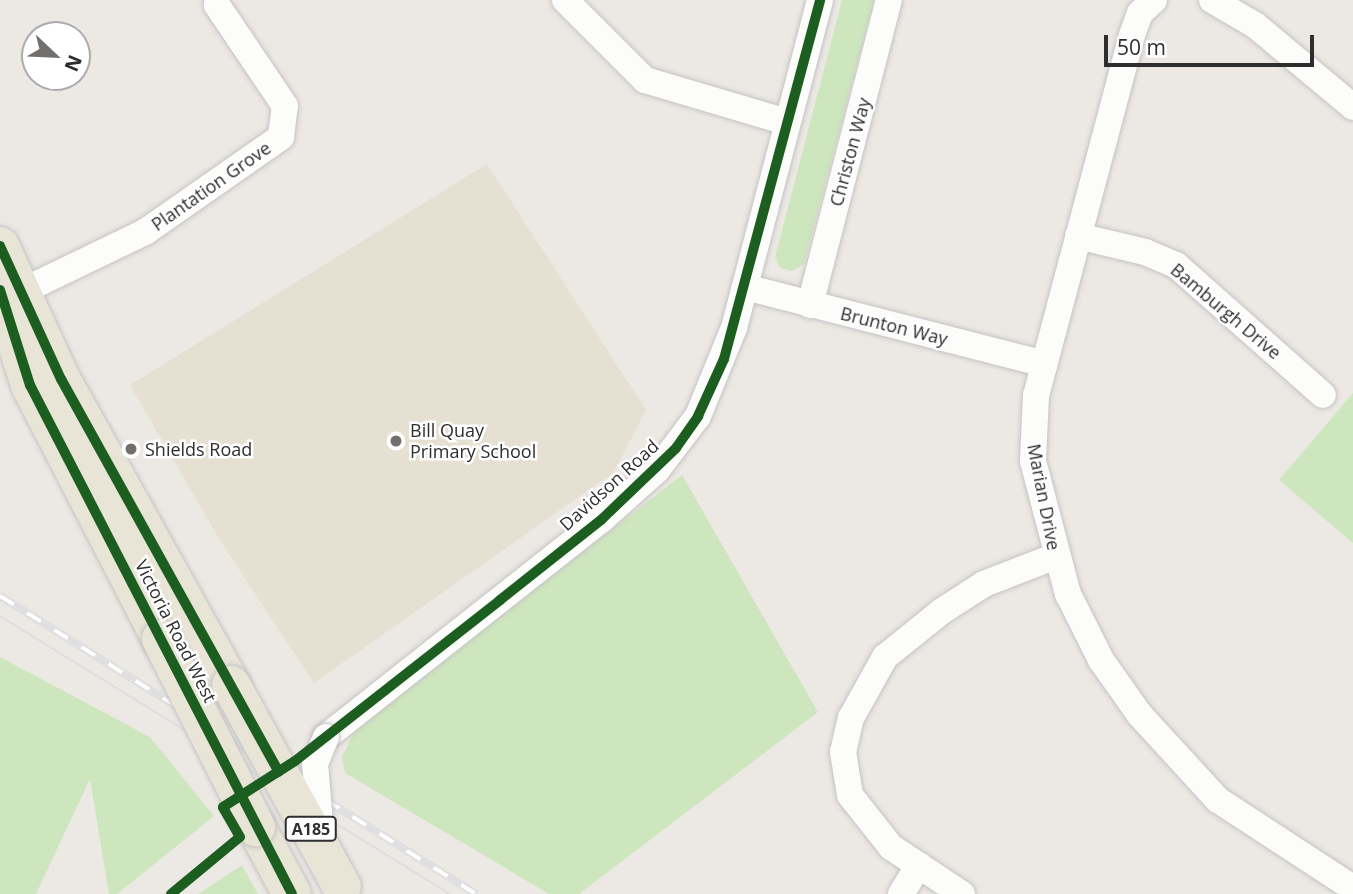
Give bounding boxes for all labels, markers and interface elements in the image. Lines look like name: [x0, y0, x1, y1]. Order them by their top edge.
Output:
north arrow: [21, 21, 91, 91]
scale bar: [1108, 21, 1318, 65]
text: 50 m: [1117, 33, 1166, 61]
text: N: [59, 51, 88, 76]
street label: Christon Way: [825, 95, 875, 209]
street label: Plantation Grove: [147, 137, 275, 235]
street label: Bamburgh Drive: [1166, 259, 1286, 363]
street label: Brunton Way: [838, 302, 950, 350]
place label: Bill Quay Primary School: [410, 420, 536, 462]
marker: Bill Quay Primary School: [388, 433, 404, 449]
street label: Davidson Road: [555, 435, 663, 535]
place label: Shields Road: [145, 438, 252, 460]
marker: Shields Road: [123, 441, 139, 457]
street label: Marian Drive: [1023, 442, 1065, 552]
street label: Victoria Road West: [131, 556, 221, 706]
road number: A185: [285, 816, 337, 842]

